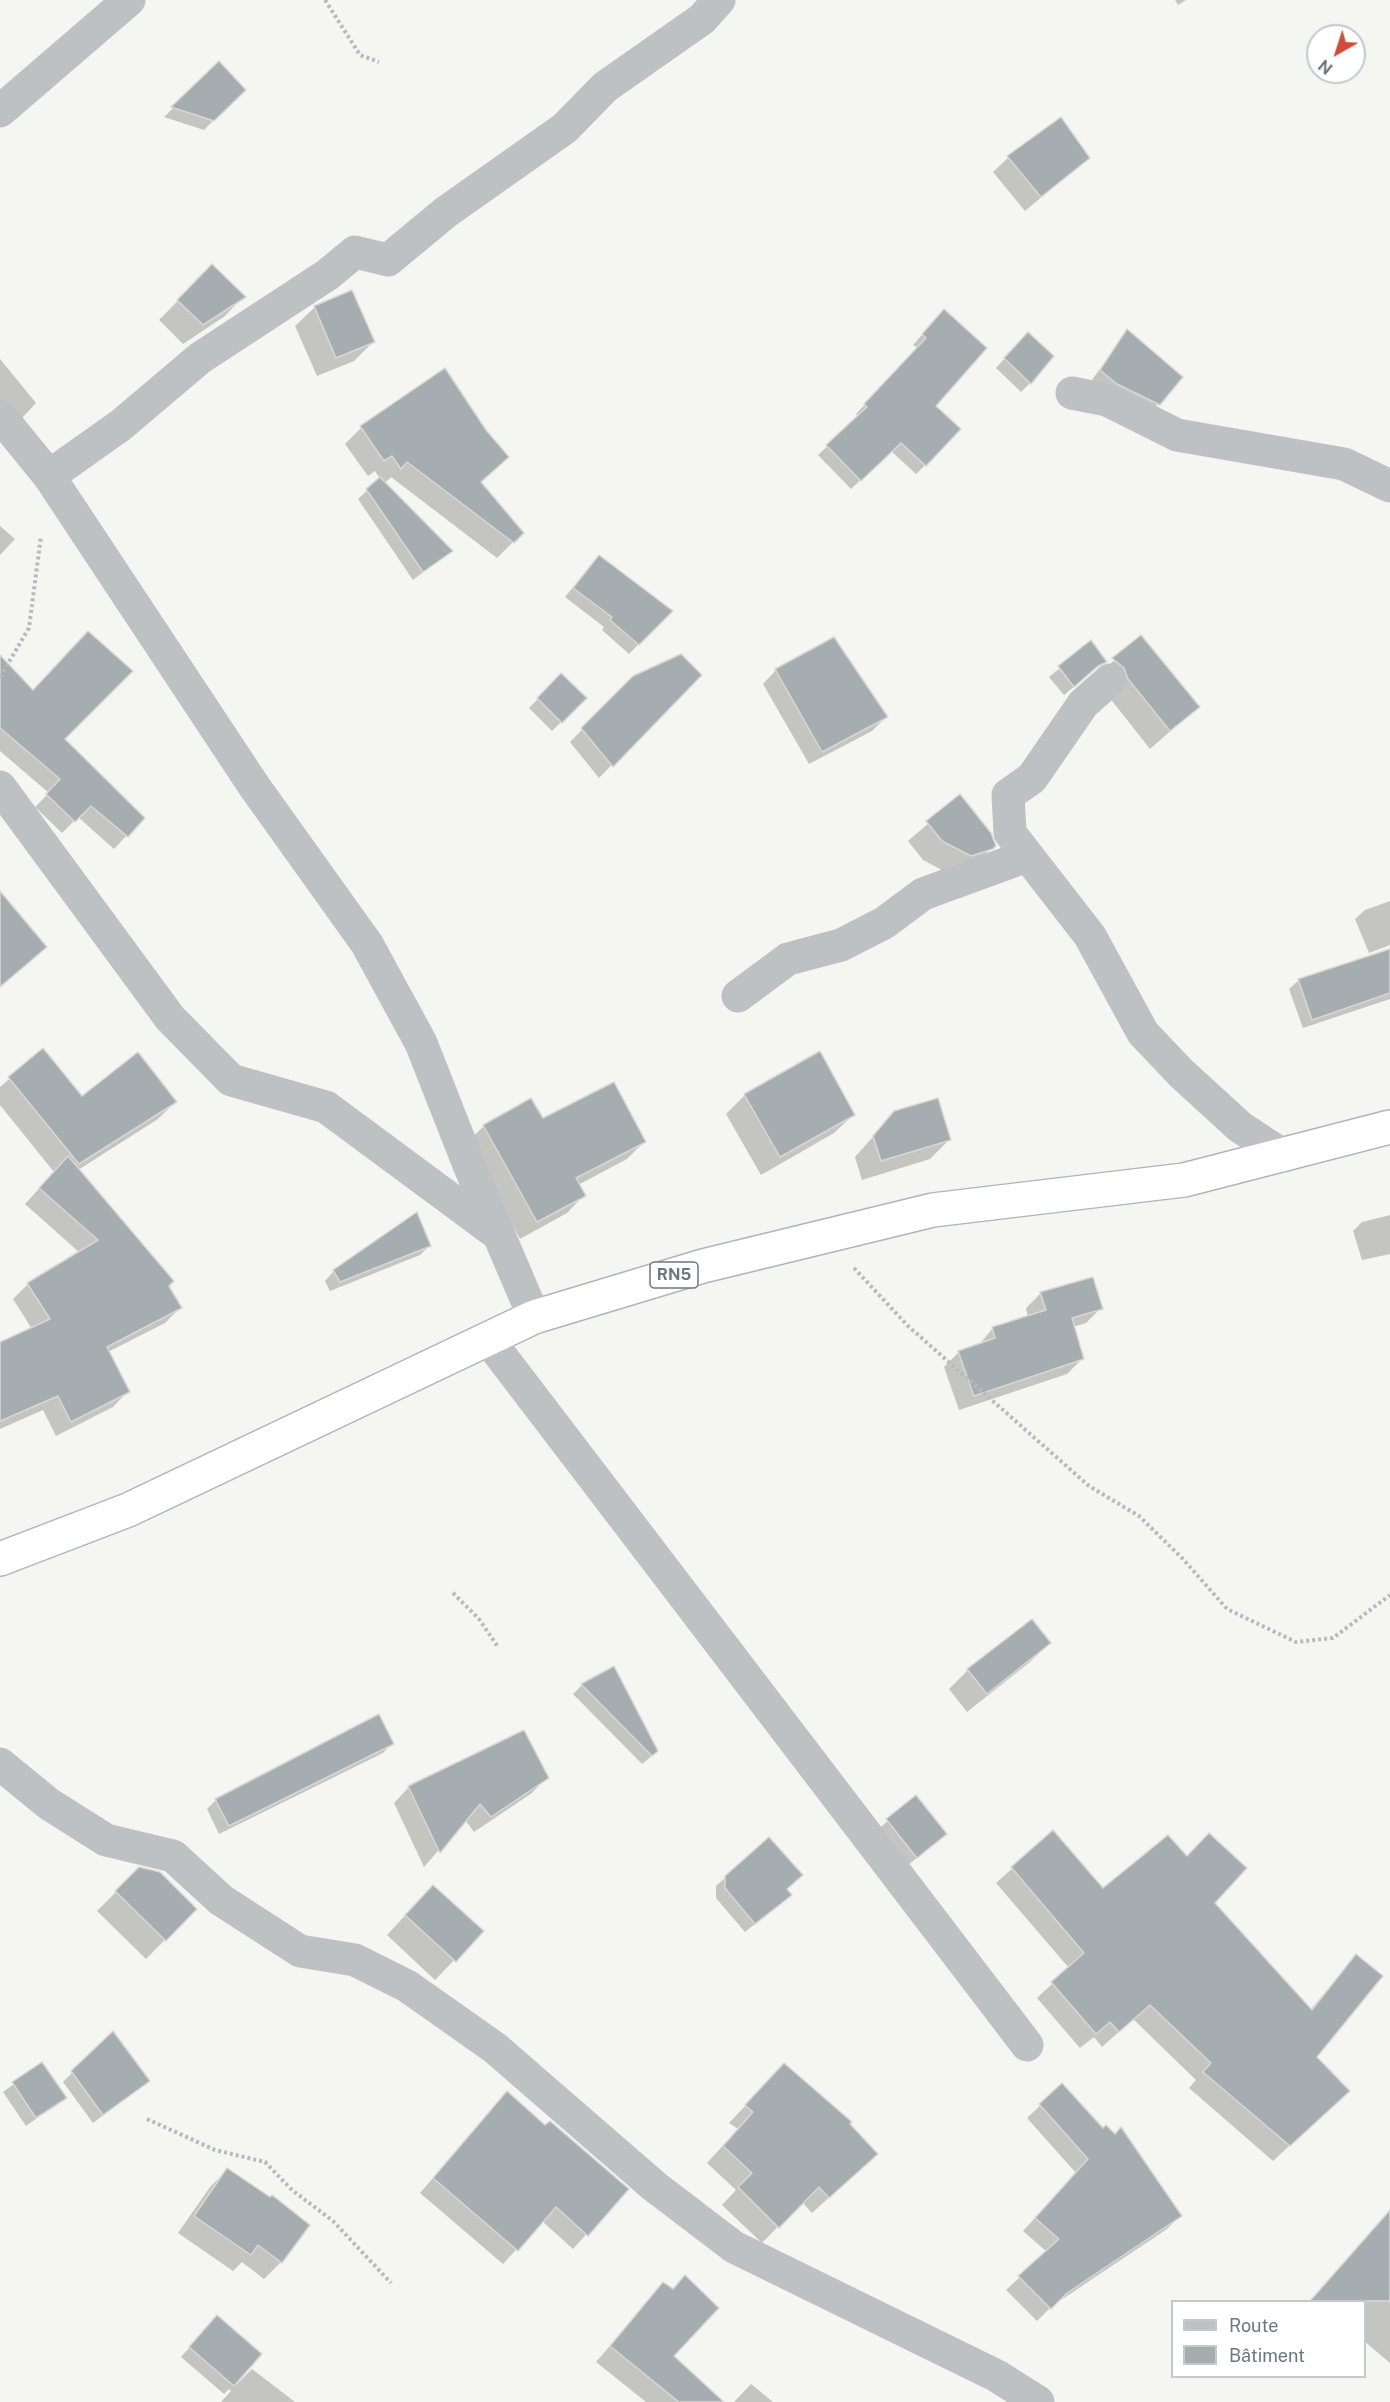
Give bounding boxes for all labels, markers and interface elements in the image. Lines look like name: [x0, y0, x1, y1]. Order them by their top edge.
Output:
north arrow: [1306, 24, 1366, 84]
text: N: [1315, 56, 1336, 78]
road number: RN5: [650, 1262, 698, 1288]
legend: [1171, 2300, 1366, 2378]
text: Route: [1229, 2315, 1278, 2336]
text: Bâtiment: [1229, 2345, 1305, 2366]

